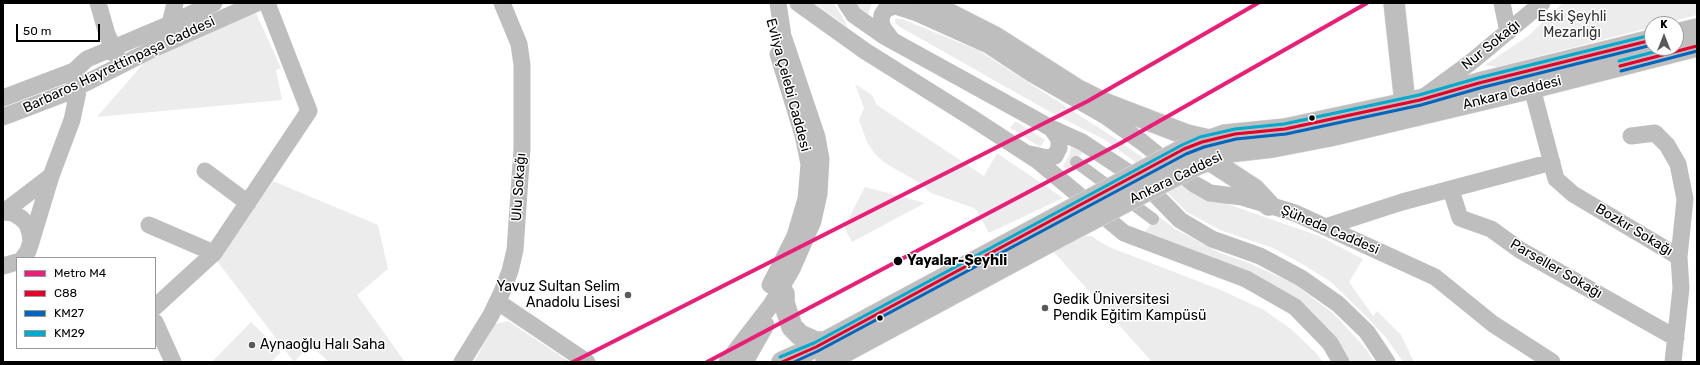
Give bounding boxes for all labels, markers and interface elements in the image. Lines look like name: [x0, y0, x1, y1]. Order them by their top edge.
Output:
park label: Eski Şeyhli Mezarlığı: [1538, 9, 1606, 42]
street label: Barbaros Hayrettinpaşa Caddesi: [20, 13, 218, 117]
scale bar: [18, 16, 102, 42]
street label: Nur Sokağı: [1458, 16, 1524, 74]
north arrow: [1644, 16, 1684, 56]
street label: Evliya Çelebi Caddesi: [762, 17, 814, 153]
text: K: [1660, 18, 1668, 31]
text: 50 m: [23, 24, 51, 38]
street label: Ankara Caddesi: [1461, 73, 1563, 113]
unlabelled marker: [1307, 113, 1317, 123]
street label: Ankara Caddesi: [1127, 148, 1225, 208]
street label: Ulu Sokağı: [508, 152, 530, 222]
street label: Bozkır Sokağı: [1592, 200, 1676, 260]
street label: Şüheda Caddesi: [1278, 202, 1382, 258]
street label: Parseller Sokağı: [1507, 236, 1605, 302]
place label: Yayalar-Şeyhli: [907, 253, 1007, 269]
marker: Yayalar-Şeyhli: [892, 255, 904, 267]
legend: [16, 257, 156, 349]
text: Metro M4: [54, 266, 106, 280]
place label: Yavuz Sultan Selim Anadolu Lisesi: [497, 279, 620, 312]
text: C88: [54, 286, 77, 300]
marker: Yavuz Sultan Selim Anadolu Lisesi: [623, 290, 633, 300]
place label: Gedik Üniversitesi Pendik Eğitim Kampüsü: [1053, 292, 1206, 324]
marker: Gedik Üniversitesi Pendik Eğitim Kampüsü: [1040, 303, 1050, 313]
text: KM27: [54, 306, 84, 320]
unlabelled marker: [875, 313, 885, 323]
text: KM29: [54, 326, 85, 340]
place label: Aynaoğlu Halı Saha: [260, 337, 385, 353]
marker: Aynaoğlu Halı Saha: [247, 340, 257, 350]

